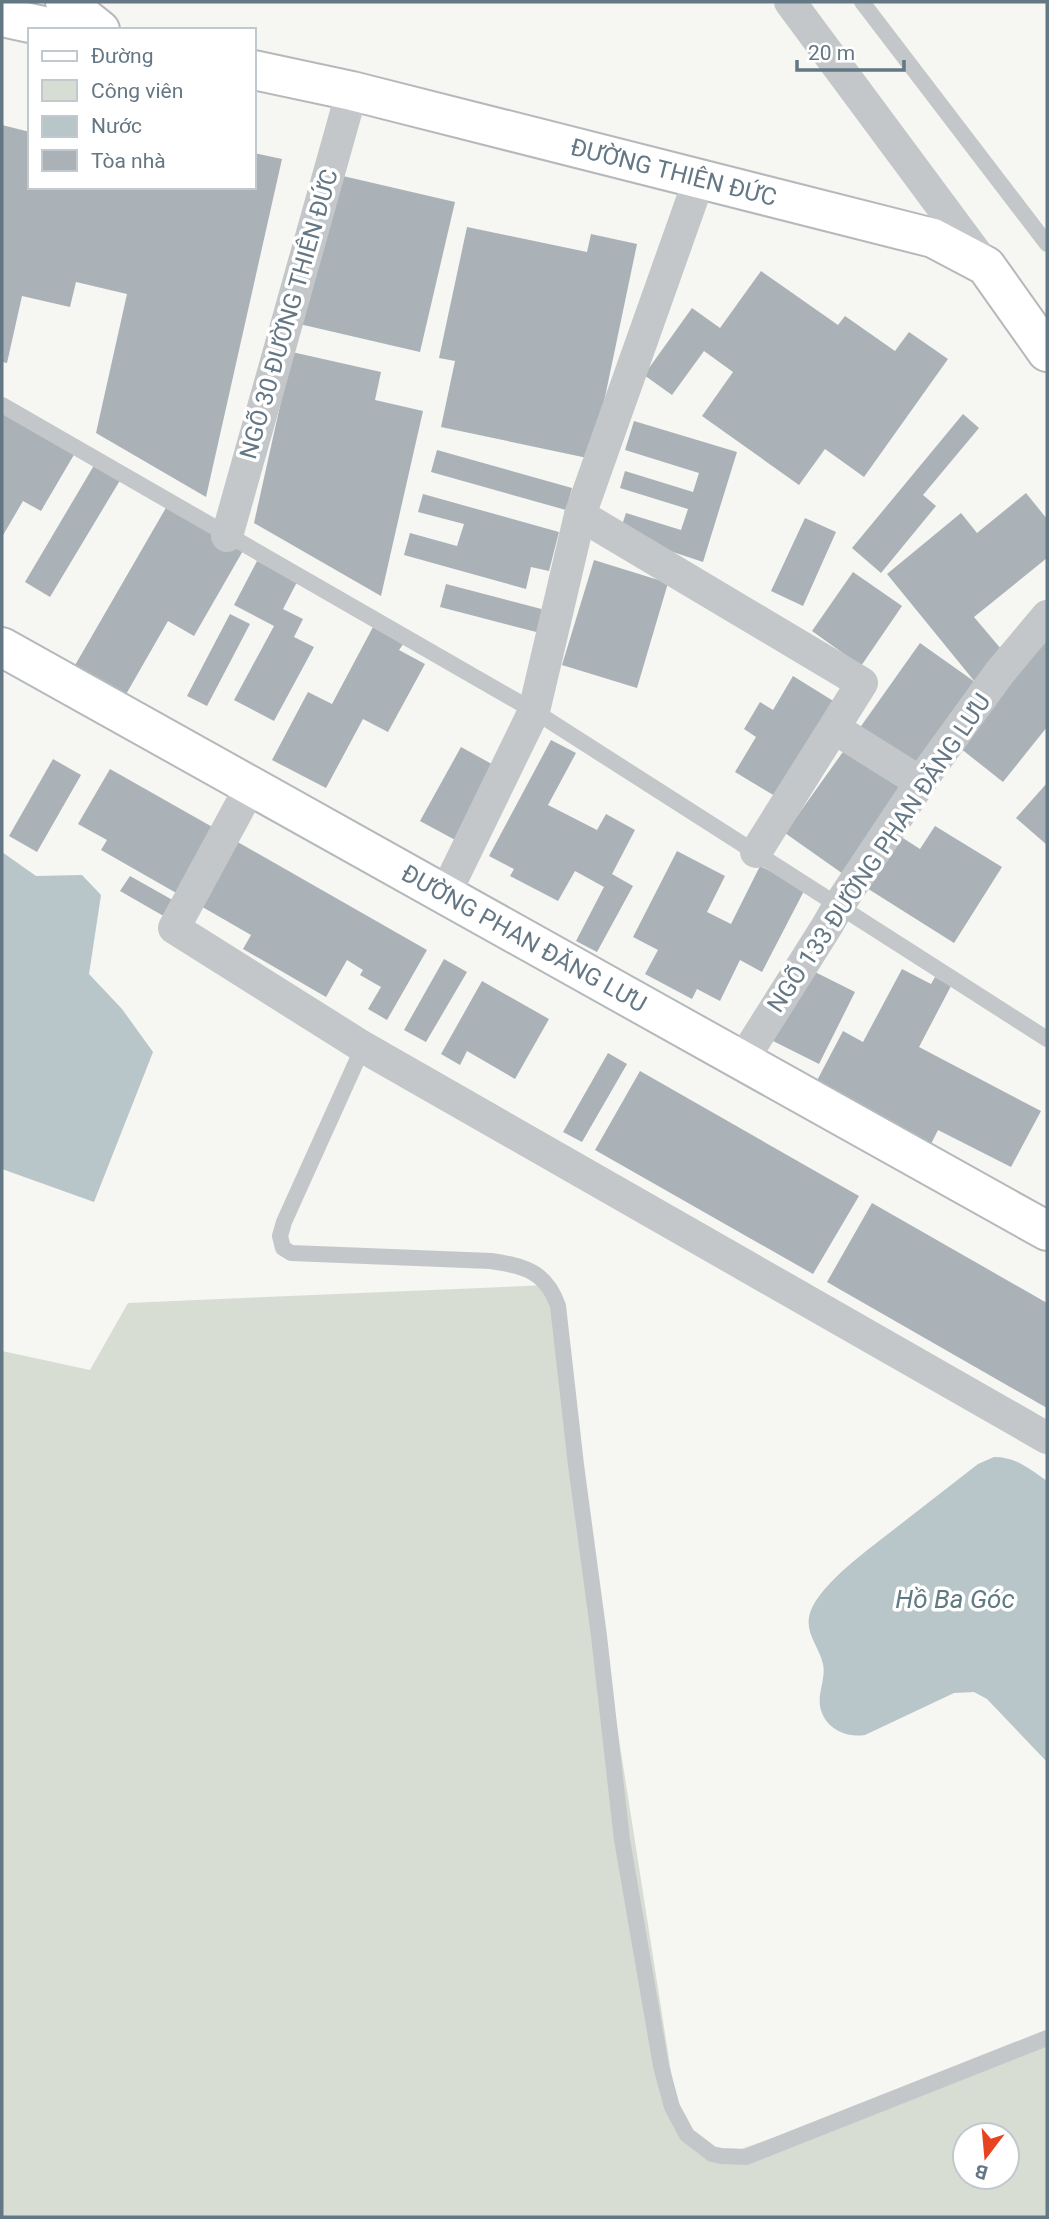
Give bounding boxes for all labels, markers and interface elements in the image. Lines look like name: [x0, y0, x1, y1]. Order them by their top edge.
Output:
legend: [28, 28, 256, 189]
scale bar: [797, 28, 904, 72]
text: 20 m: [808, 41, 855, 65]
text: Đường: [91, 44, 153, 68]
text: Công viên: [91, 79, 183, 103]
text: Nước: [91, 114, 142, 138]
street label: ĐƯỜNG THIÊN ĐỨC: [568, 133, 780, 212]
text: Tòa nhà: [91, 149, 166, 173]
street label: NGÕ 30 ĐƯỜNG THIÊN ĐỨC: [234, 166, 344, 462]
street label: NGÕ 133 ĐƯỜNG PHAN ĐĂNG LƯU: [762, 688, 996, 1018]
street label: ĐƯỜNG PHAN ĐĂNG LƯU: [397, 859, 651, 1018]
water label: Hồ Ba Góc: [895, 1584, 1015, 1614]
north arrow: [951, 2121, 1021, 2191]
text: B: [972, 2159, 990, 2185]

